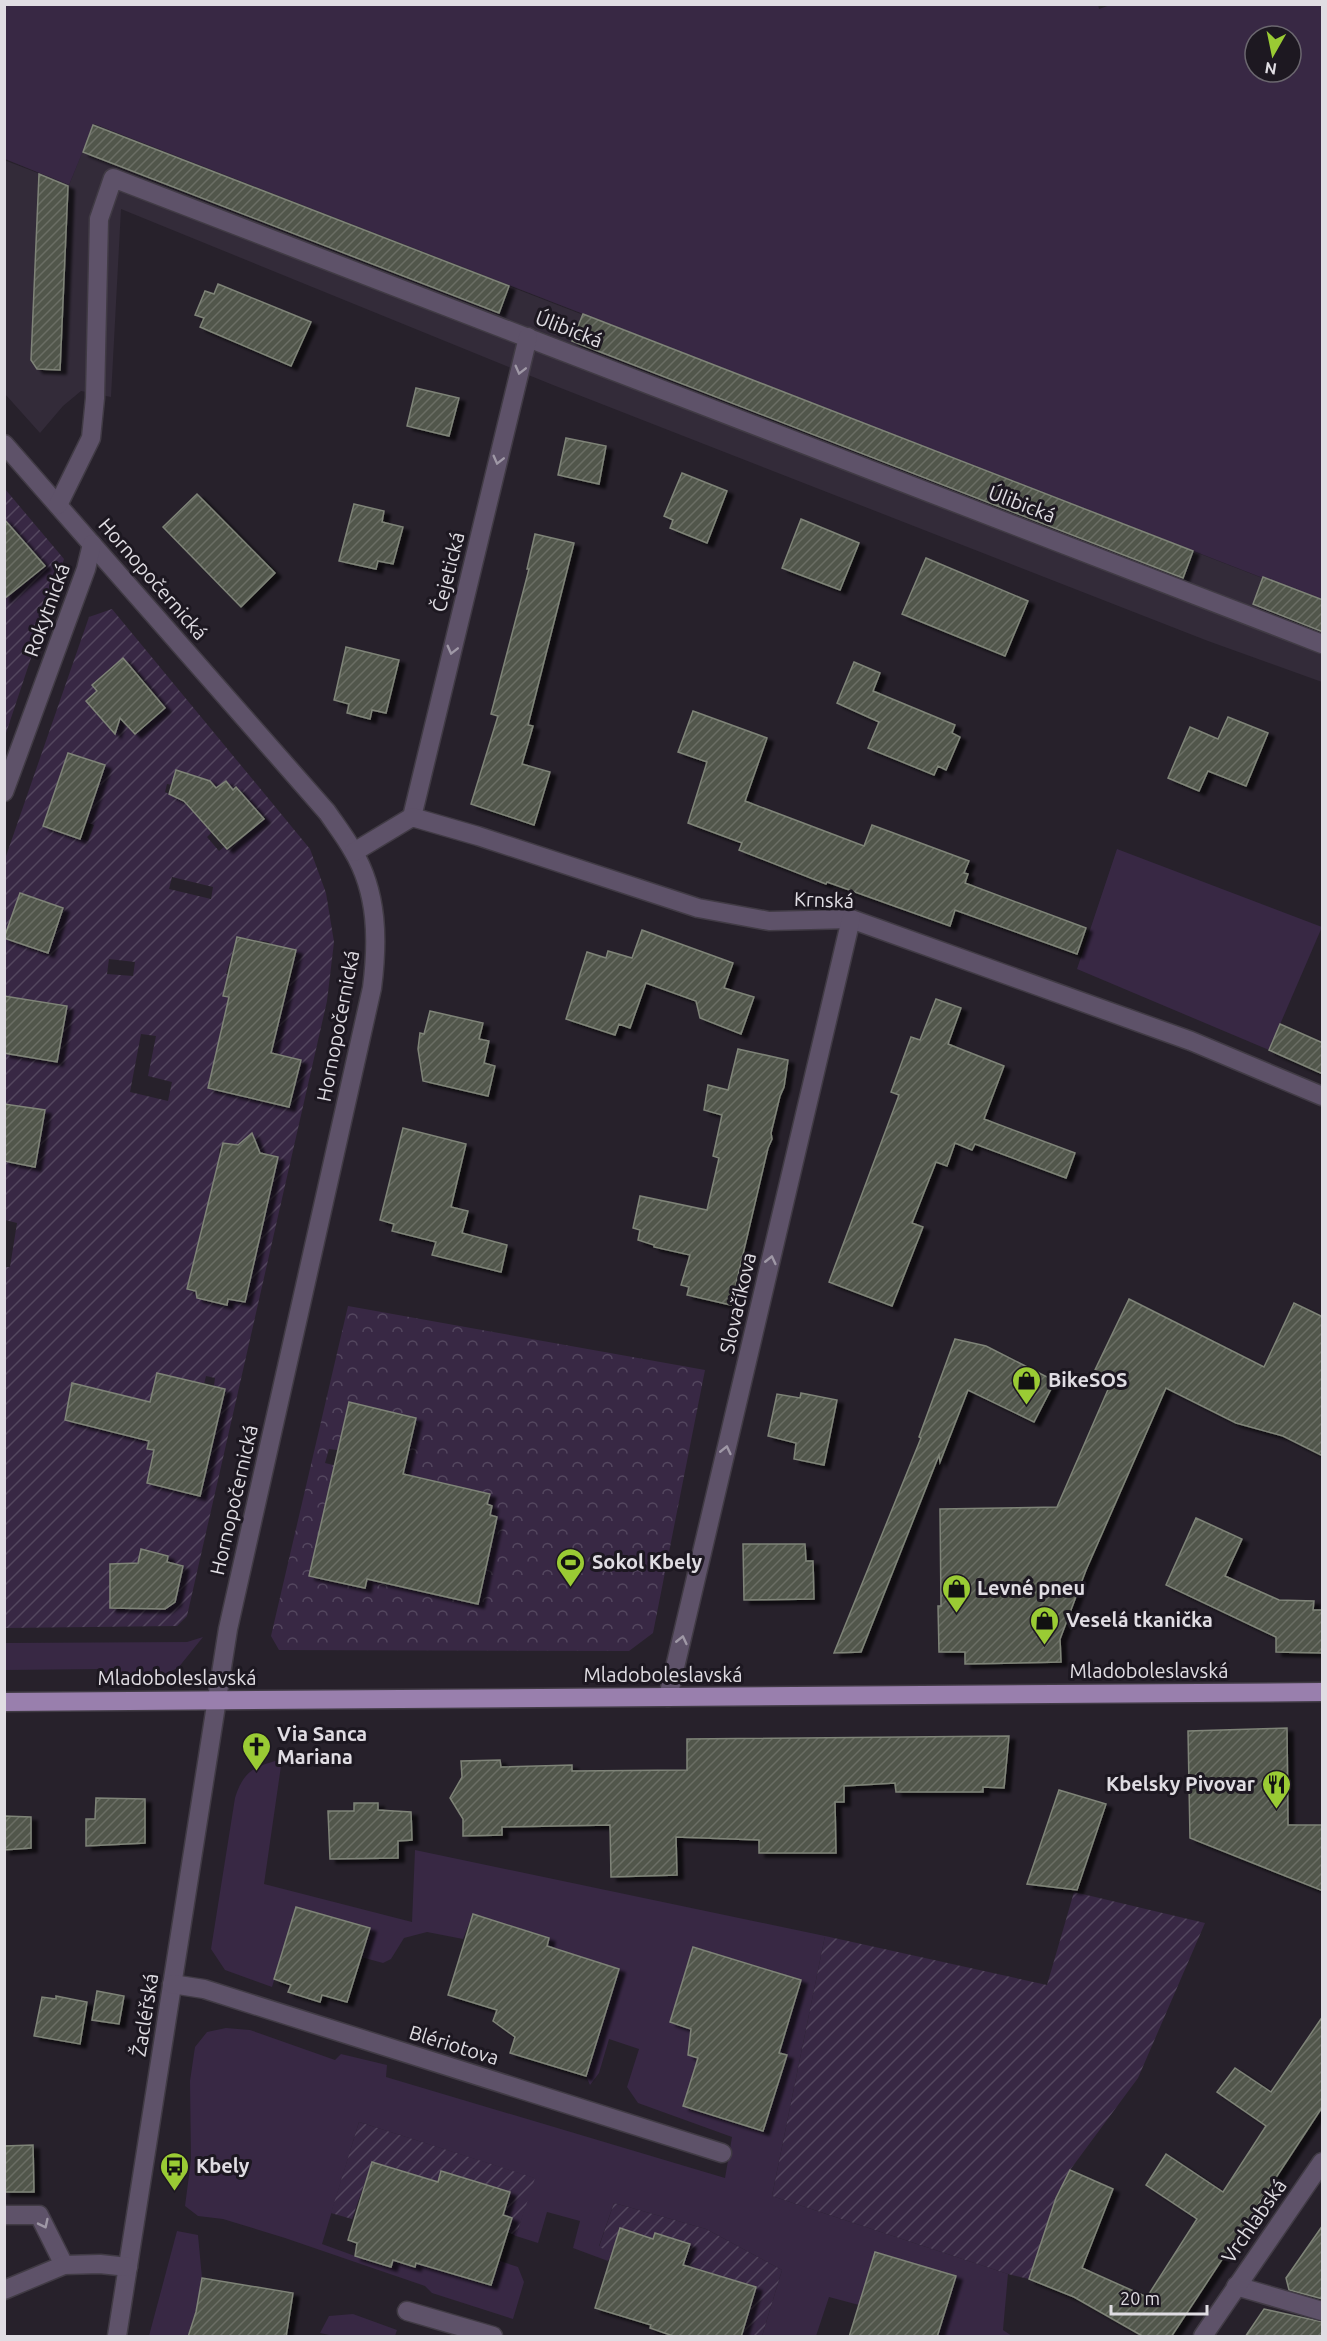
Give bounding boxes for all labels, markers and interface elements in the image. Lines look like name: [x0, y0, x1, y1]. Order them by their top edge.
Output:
north arrow: [1243, 24, 1303, 84]
text: N: [1263, 59, 1278, 79]
street label: Úlibická: [532, 305, 606, 352]
one-way arrow: [514, 365, 527, 375]
one-way arrow: [493, 455, 506, 465]
street label: Úlibická: [985, 480, 1059, 527]
street label: Hornopočernická: [94, 513, 212, 644]
street label: Čejetická: [426, 530, 469, 614]
street label: Rokytnická: [19, 560, 74, 660]
one-way arrow: [447, 645, 460, 655]
street label: Krnská: [794, 887, 855, 912]
street label: Hornopočernická: [312, 948, 363, 1103]
street label: Slovačíkova: [715, 1250, 760, 1356]
one-way arrow: [763, 1256, 776, 1266]
shop icon: BikeSOS: [1011, 1364, 1043, 1406]
place label: BikeSOS: [1048, 1368, 1127, 1391]
street label: Hornopočernická: [205, 1422, 262, 1577]
one-way arrow: [719, 1445, 732, 1455]
sports icon: Sokol Kbely: [555, 1546, 587, 1588]
place label: Sokol Kbely: [592, 1550, 703, 1573]
shop icon: Levné pneu: [940, 1572, 972, 1614]
place label: Levné pneu: [977, 1576, 1085, 1599]
shop icon: Veselá tkanička: [1029, 1604, 1061, 1646]
place label: Veselá tkanička: [1066, 1608, 1213, 1631]
one-way arrow: [674, 1635, 687, 1645]
street label: Mladoboleslavská: [1069, 1659, 1229, 1682]
street label: Mladoboleslavská: [583, 1663, 743, 1686]
street label: Mladoboleslavská: [97, 1666, 257, 1689]
place label: Via Sanca Mariana: [277, 1722, 367, 1768]
church icon: Via Sanca Mariana: [240, 1730, 272, 1772]
restaurant icon: Kbelsky Pivovar: [1260, 1768, 1292, 1810]
place label: Kbelsky Pivovar: [1106, 1772, 1256, 1795]
street label: Žacléřská: [127, 1972, 162, 2058]
street label: Blériotova: [406, 2020, 502, 2069]
bus stop icon: Kbely: [159, 2150, 191, 2192]
place label: Kbely: [196, 2154, 250, 2177]
street label: Vrchlabská: [1216, 2174, 1291, 2267]
one-way arrow: [36, 2218, 48, 2229]
scale bar: [1111, 2278, 1207, 2316]
text: 20 m: [1120, 2288, 1160, 2308]

